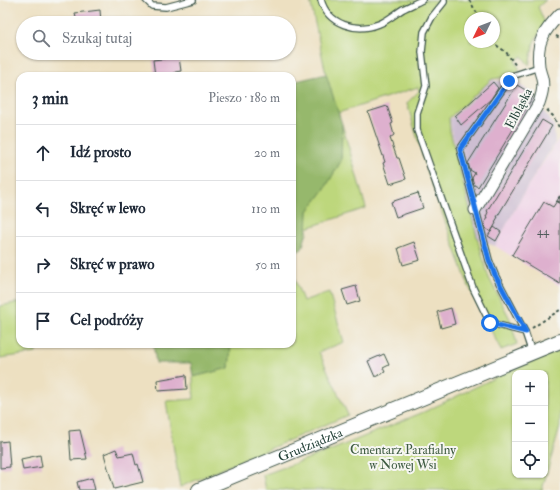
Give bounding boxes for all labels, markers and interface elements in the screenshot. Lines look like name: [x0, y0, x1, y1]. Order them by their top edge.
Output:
north arrow: [464, 12, 500, 48]
search box: [16, 16, 296, 60]
icon: search: [30, 27, 52, 49]
text: Szukaj tutaj: [62, 29, 132, 48]
route end: [500, 72, 518, 90]
street label: Elbląska: [502, 85, 536, 131]
text: 3 min: [32, 88, 69, 109]
text: Pieszo · 180 m: [208, 90, 280, 106]
icon: ahead: [32, 142, 54, 164]
text: Idź prosto: [70, 143, 131, 162]
text: 20 m: [254, 145, 280, 161]
icon: left: [32, 198, 54, 220]
text: Skręć w lewo: [70, 199, 145, 218]
text: 110 m: [251, 201, 280, 217]
house number: 44: [537, 225, 550, 238]
icon: right: [32, 254, 54, 276]
text: Skręć w prawo: [70, 255, 154, 274]
text: 50 m: [255, 257, 280, 273]
icon: arrive: [32, 310, 54, 332]
text: Cel podróży: [70, 311, 143, 330]
route start: [481, 314, 499, 332]
map controls: [512, 370, 548, 478]
button: +: [512, 370, 548, 406]
button: −: [512, 406, 548, 442]
street label: Grudziądzka: [276, 424, 345, 466]
park label: Cmentarz Parafialny w Nowej Wsi: [350, 442, 456, 473]
button: locate: [512, 442, 548, 478]

